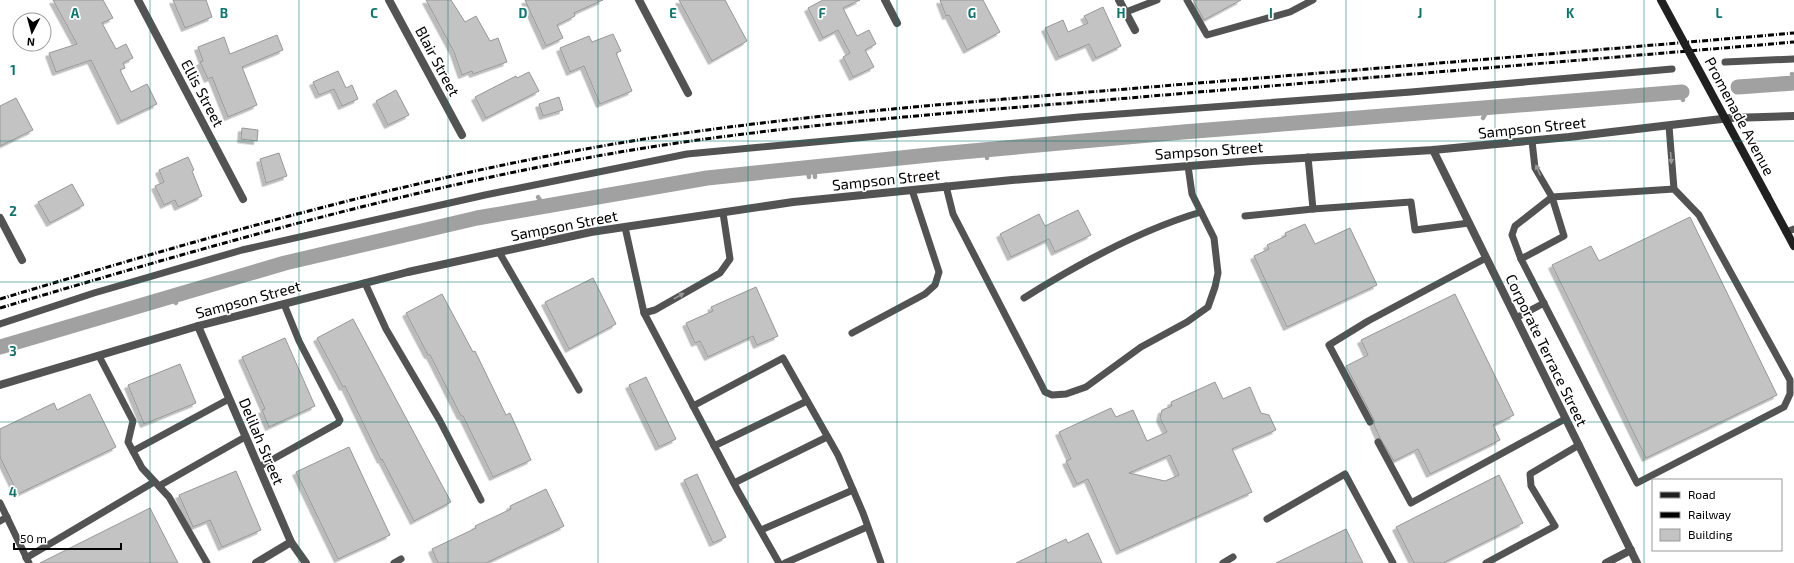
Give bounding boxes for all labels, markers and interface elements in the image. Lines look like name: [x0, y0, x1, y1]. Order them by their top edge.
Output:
text: A: [71, 5, 80, 21]
text: B: [220, 5, 228, 21]
text: C: [370, 5, 378, 21]
text: D: [519, 5, 528, 21]
text: E: [669, 5, 677, 21]
text: F: [818, 5, 826, 21]
text: G: [968, 5, 976, 21]
text: H: [1117, 5, 1126, 21]
text: I: [1269, 5, 1273, 21]
text: J: [1418, 5, 1422, 21]
text: K: [1566, 5, 1575, 21]
text: L: [1716, 5, 1723, 21]
north arrow: [12, 12, 52, 52]
street label: Blair Street: [412, 23, 464, 99]
text: N: [26, 36, 36, 49]
street label: Promenade Avenue: [1701, 54, 1779, 178]
street label: Ellis Street: [178, 56, 228, 130]
text: 1: [10, 62, 16, 78]
street label: Sampson Street: [1477, 112, 1587, 142]
street label: Sampson Street: [1154, 137, 1264, 163]
one-way arrow: [1668, 152, 1675, 164]
street label: Sampson Street: [831, 164, 941, 194]
one-way arrow: [1534, 164, 1540, 176]
text: 2: [9, 203, 17, 219]
street label: Sampson Street: [509, 206, 619, 244]
street label: Corporate Terrace Street: [1502, 271, 1592, 429]
street label: Sampson Street: [193, 276, 303, 322]
one-way arrow: [673, 293, 685, 300]
text: 3: [9, 343, 17, 359]
street label: Delilah Street: [236, 395, 288, 487]
legend: [1652, 479, 1782, 551]
text: 4: [9, 484, 17, 500]
text: Road: [1688, 487, 1716, 501]
text: Railway: [1688, 507, 1732, 521]
scale bar: [14, 525, 121, 551]
text: Building: [1688, 527, 1733, 541]
text: 50 m: [20, 531, 47, 545]

